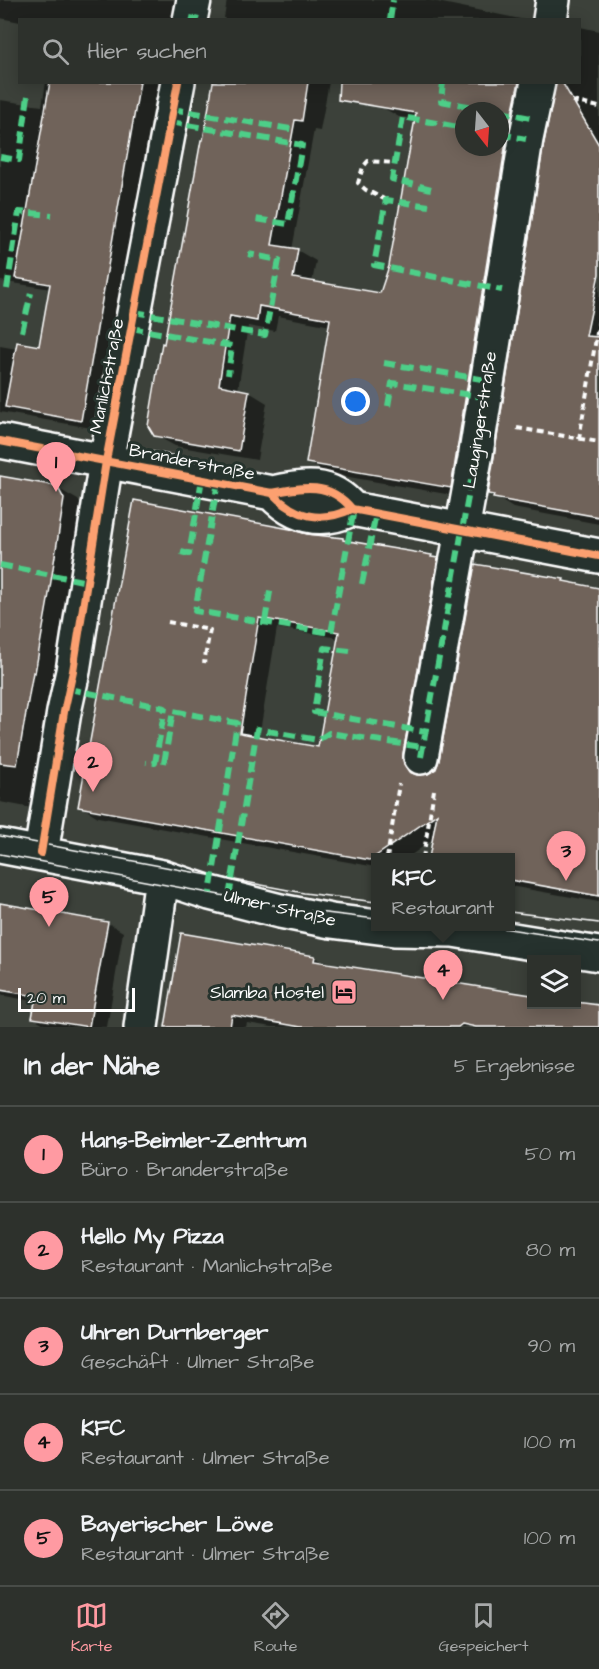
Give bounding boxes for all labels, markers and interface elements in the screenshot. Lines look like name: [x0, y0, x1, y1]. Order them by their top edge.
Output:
search box: [18, 18, 581, 84]
icon: search: [39, 35, 72, 68]
text: Hier suchen: [87, 36, 206, 67]
north arrow: [455, 102, 509, 156]
street label: Manlichstraße: [84, 316, 130, 436]
street label: Laugingerstraße: [457, 349, 504, 491]
your location: [341, 387, 370, 416]
street label: Branderstraße: [127, 438, 257, 487]
pin: 1: [36, 442, 76, 492]
pin: 2: [74, 742, 112, 792]
pin: 3: [546, 832, 586, 881]
popup: [371, 853, 515, 931]
text: KFC: [392, 863, 436, 894]
pin: 5: [29, 878, 68, 927]
street label: Ulmer Straße: [222, 883, 339, 933]
text: Restaurant: [392, 894, 494, 922]
pin: 4: [424, 950, 462, 1000]
map controls: [527, 955, 581, 1009]
button: layers: [527, 955, 581, 1009]
hotel icon: Slamba Hostel: [329, 977, 359, 1007]
place label: Slamba Hostel: [210, 980, 324, 1005]
scale bar: [18, 985, 135, 1013]
text: 20 m: [27, 987, 65, 1009]
text: In der Nähe: [24, 1048, 160, 1084]
text: 5 Ergebnisse: [454, 1052, 575, 1080]
text: Hans-Beimler-Zentrum: [81, 1125, 306, 1156]
text: 1: [42, 1140, 45, 1168]
text: 50 m: [525, 1140, 575, 1168]
text: Büro · Branderstraße: [81, 1156, 288, 1184]
text: Hello My Pizza: [81, 1221, 224, 1252]
text: 2: [38, 1236, 49, 1264]
text: 80 m: [526, 1236, 575, 1264]
text: Restaurant · Manlichstraße: [81, 1252, 332, 1280]
text: Uhren Durnberger: [81, 1317, 268, 1348]
text: 3: [38, 1332, 49, 1360]
text: 90 m: [527, 1332, 575, 1360]
text: Geschäft · Ulmer Straße: [81, 1348, 314, 1376]
text: KFC: [81, 1413, 125, 1444]
text: 4: [37, 1428, 50, 1456]
text: 100 m: [524, 1428, 575, 1456]
text: Restaurant · Ulmer Straße: [81, 1444, 330, 1472]
text: Bayerischer Löwe: [81, 1509, 273, 1540]
text: 5: [36, 1524, 51, 1552]
text: 100 m: [524, 1524, 575, 1552]
text: Restaurant · Ulmer Straße: [81, 1540, 330, 1568]
tab: Karte: [71, 1599, 112, 1657]
tab: Route: [254, 1599, 297, 1657]
tab: Gespeichert: [439, 1599, 528, 1657]

